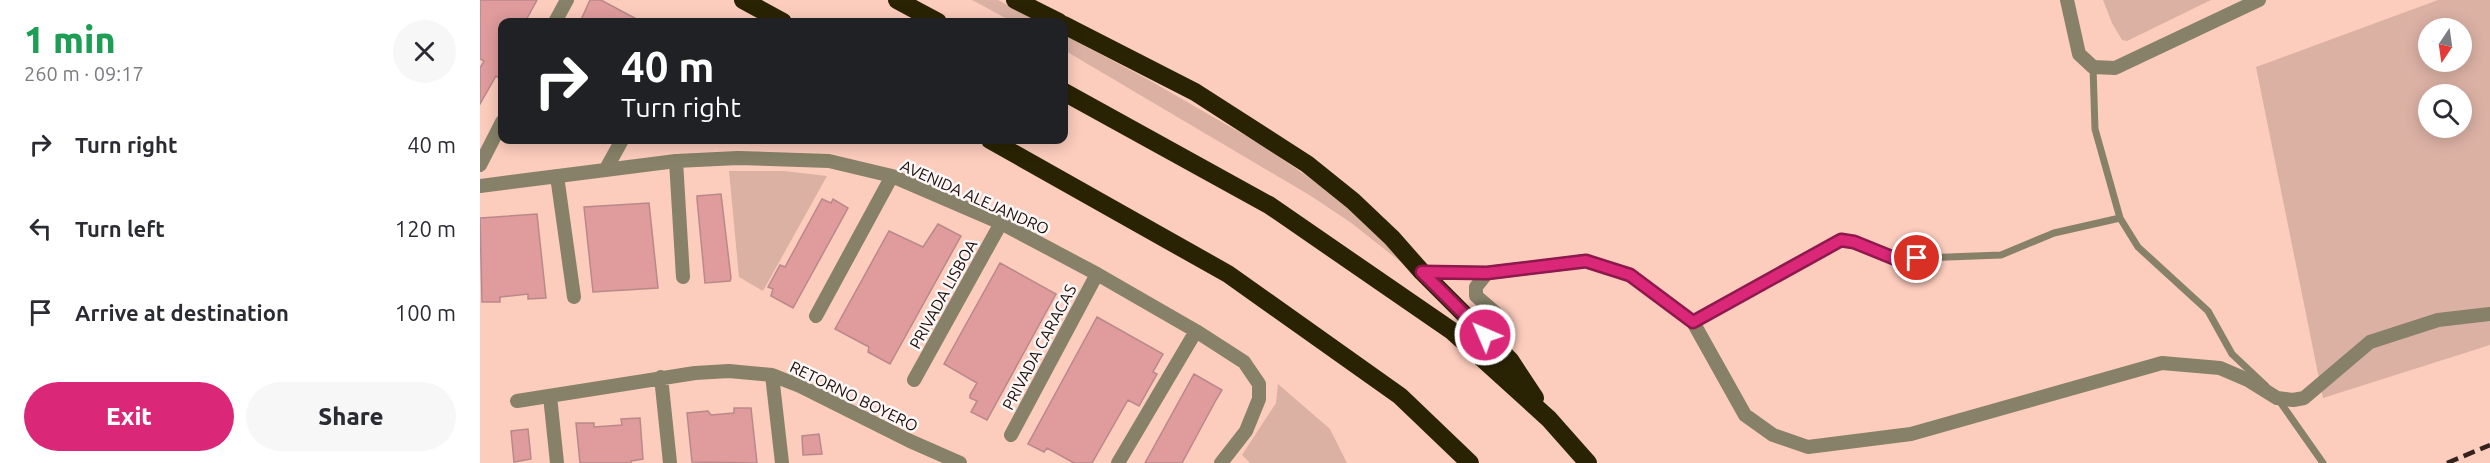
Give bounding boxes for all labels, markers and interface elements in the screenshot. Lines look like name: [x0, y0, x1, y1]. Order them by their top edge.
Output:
north arrow: [2418, 18, 2472, 72]
map controls: [2418, 18, 2472, 138]
text: 1 min: [24, 19, 116, 60]
button: close: [393, 20, 456, 83]
icon: right: [522, 42, 600, 120]
text: 40 m: [621, 43, 715, 90]
text: 260 m · 09:17: [24, 62, 144, 85]
button: search: [2418, 84, 2472, 138]
text: Turn right: [621, 92, 741, 122]
icon: right: [24, 128, 57, 161]
text: Turn right: [75, 132, 177, 157]
text: 40 m: [407, 132, 456, 157]
street label: AVENIDA ALEJANDRO: [898, 156, 1052, 238]
icon: left: [24, 212, 57, 245]
text: Turn left: [75, 216, 165, 241]
text: 120 m: [395, 216, 456, 241]
pin: [1891, 232, 1942, 283]
street label: PRIVADA LISBOA: [906, 236, 981, 352]
icon: arrive: [1900, 241, 1933, 274]
street label: PRIVADA CARACAS: [998, 281, 1080, 413]
icon: arrive: [24, 296, 57, 329]
text: Arrive at destination: [75, 300, 289, 325]
text: 100 m: [395, 300, 456, 325]
position arrow: [1453, 303, 1517, 367]
street label: RETORNO BOYERO: [787, 357, 921, 435]
button: Exit: [24, 382, 234, 451]
button: Share: [246, 382, 456, 451]

